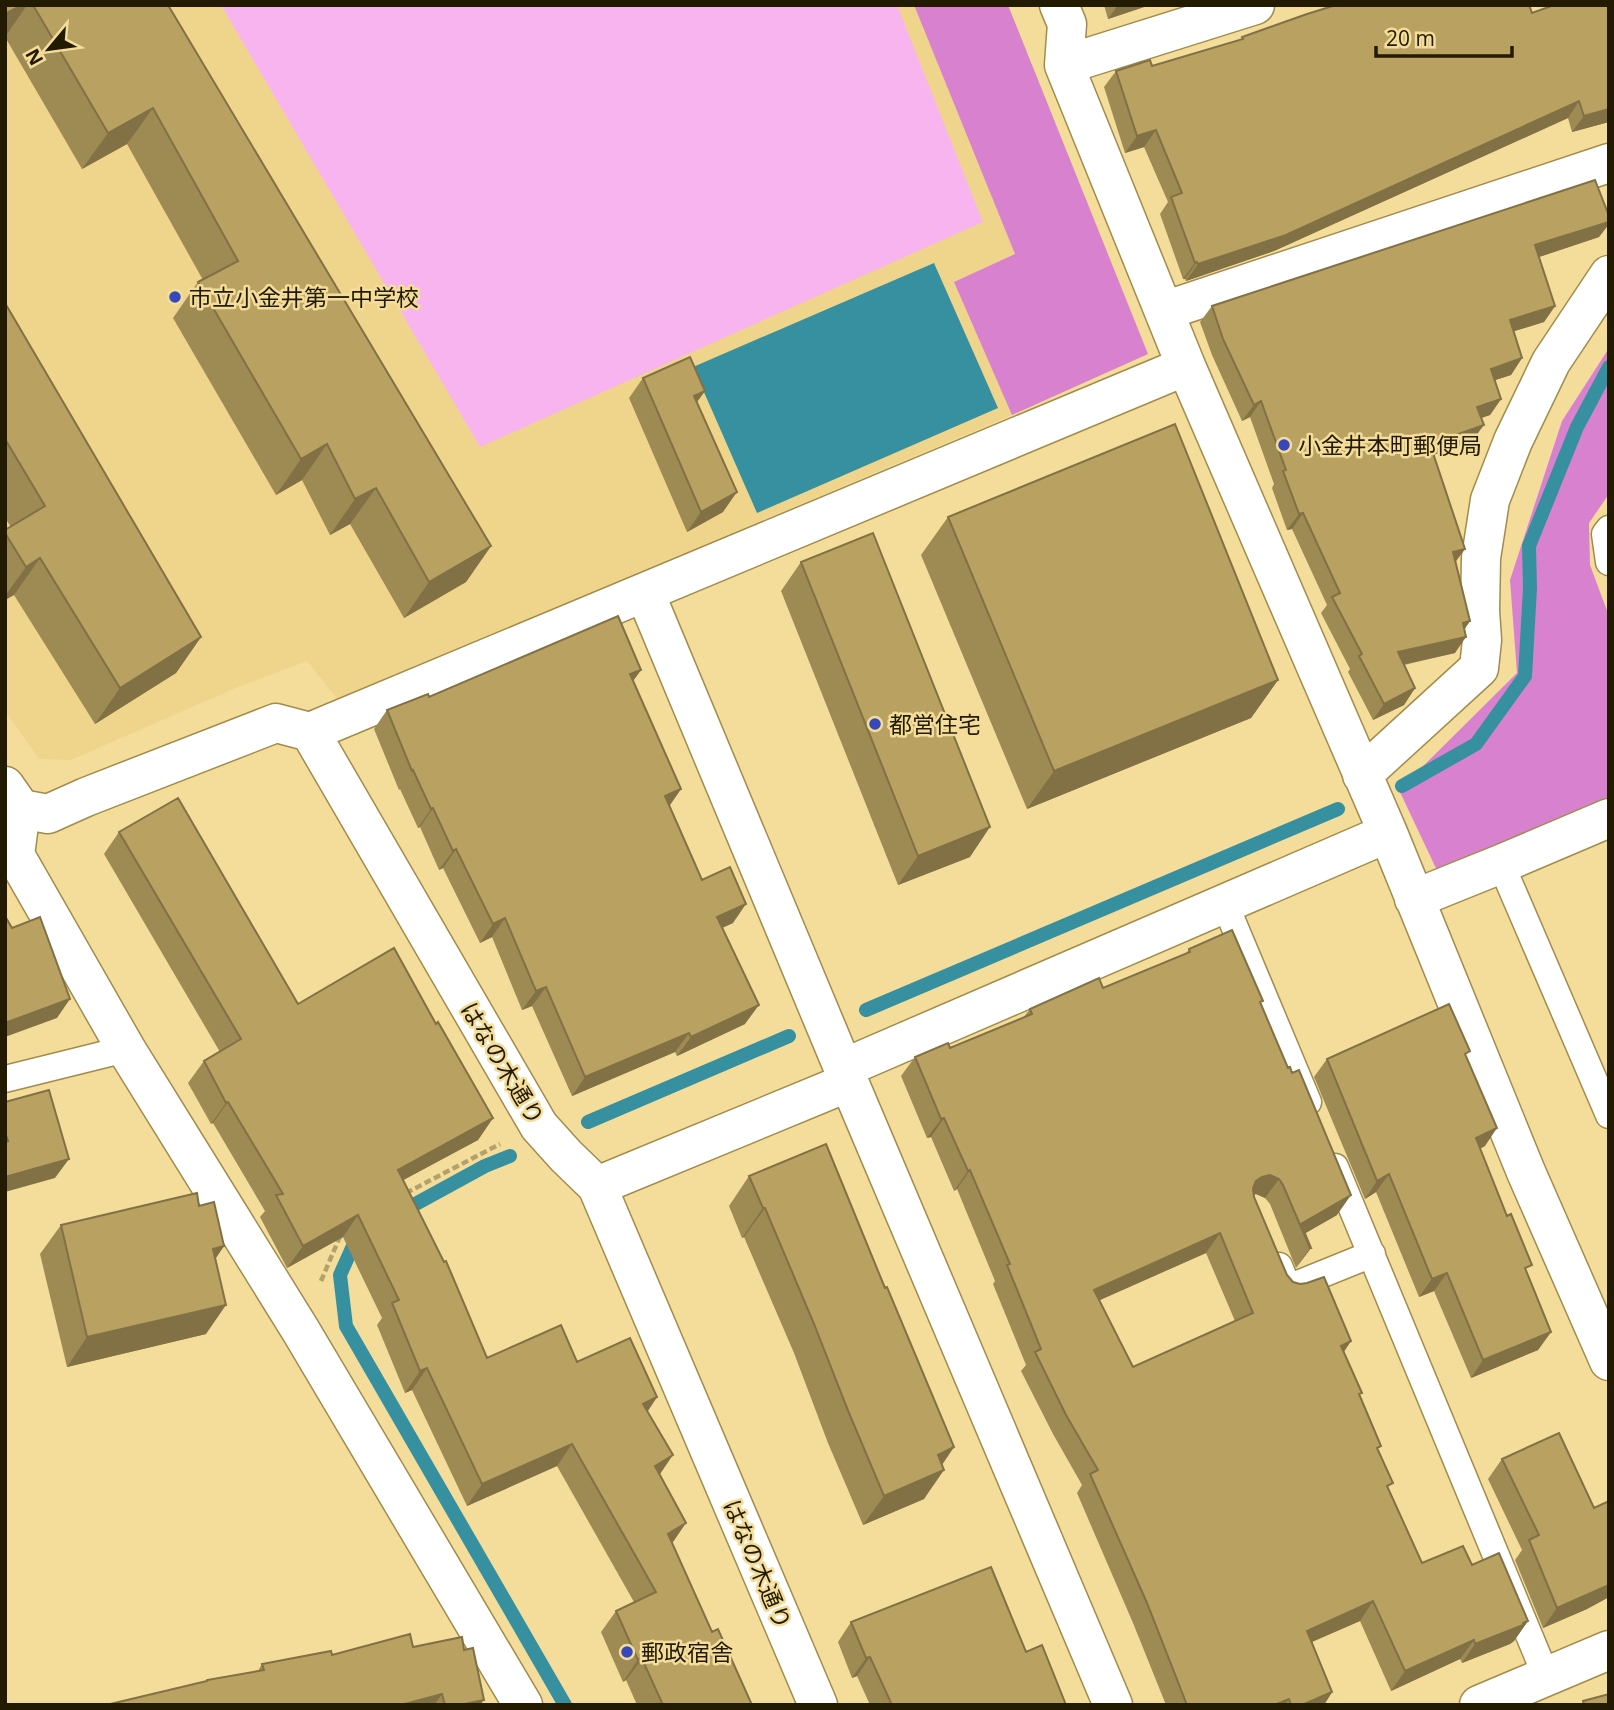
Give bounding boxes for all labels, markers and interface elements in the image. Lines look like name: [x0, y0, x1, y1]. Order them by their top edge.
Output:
north arrow: [14, 14, 84, 84]
scale bar: [1376, 14, 1512, 58]
text: 20 m: [1386, 24, 1435, 52]
text: N: [19, 44, 49, 70]
place label: 市立小金井第一中学校: [189, 281, 419, 313]
marker: 市立小金井第一中学校: [167, 289, 183, 305]
place label: 小金井本町郵便局: [1298, 429, 1482, 461]
marker: 小金井本町郵便局: [1276, 437, 1292, 453]
place label: 都営住宅: [889, 708, 981, 740]
marker: 都営住宅: [867, 716, 883, 732]
street label: はなの木通り: [454, 996, 552, 1130]
street label: はなの木通り: [716, 1494, 800, 1634]
place label: 郵政宿舎: [641, 1636, 733, 1668]
marker: 郵政宿舎: [619, 1644, 635, 1660]

